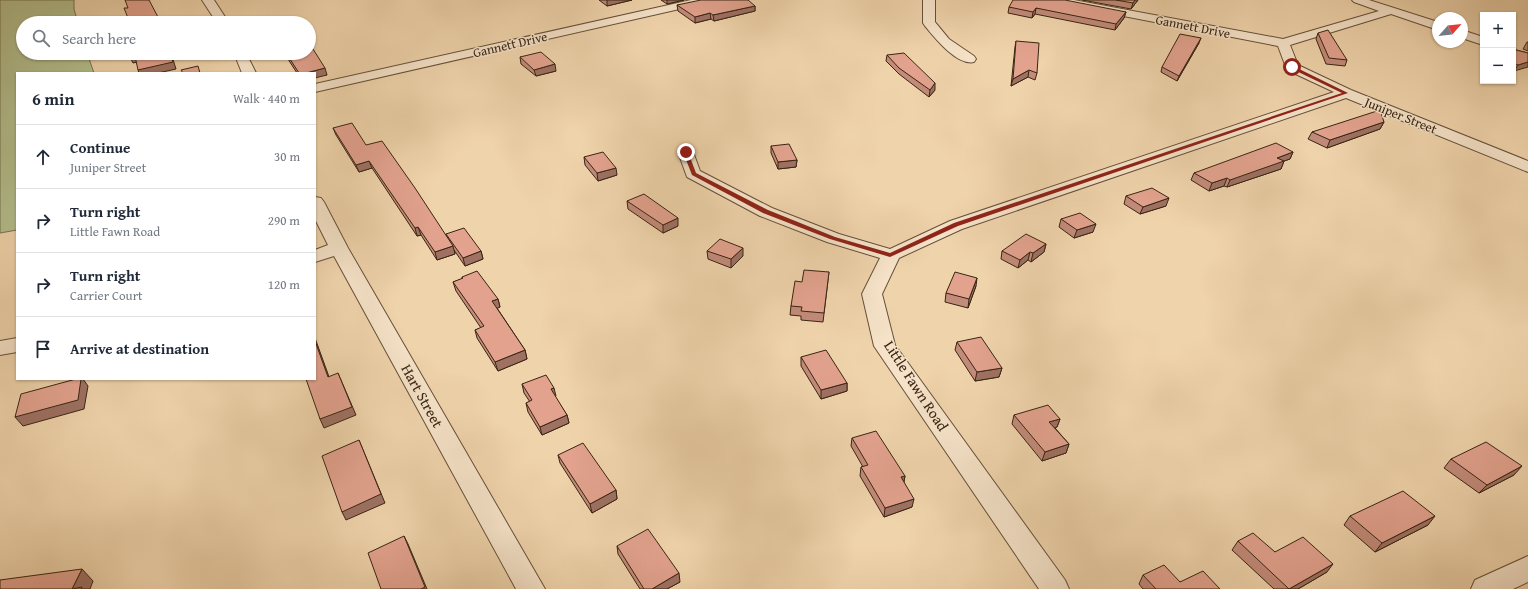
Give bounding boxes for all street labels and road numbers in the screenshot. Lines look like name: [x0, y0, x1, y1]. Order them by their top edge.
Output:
street label: Gannett Drive: [1154, 10, 1232, 43]
street label: Gannett Drive: [471, 27, 549, 62]
street label: Juniper Street: [1360, 92, 1440, 139]
street label: Little Fawn Road: [879, 336, 954, 435]
street label: Hart Street: [396, 360, 449, 432]

